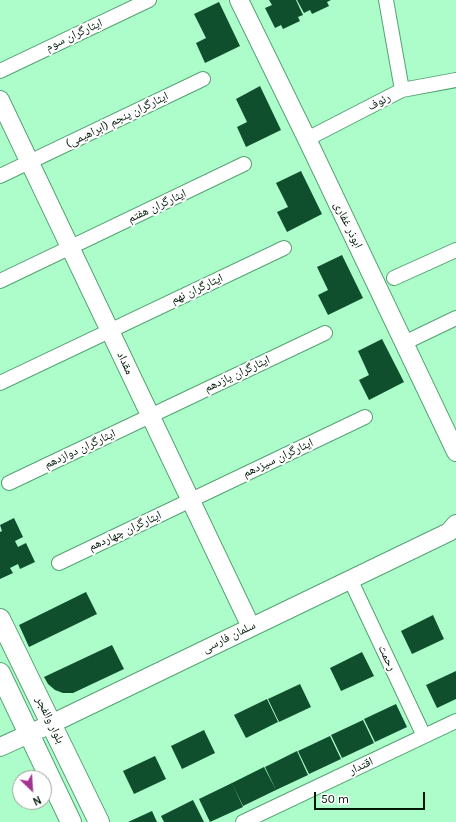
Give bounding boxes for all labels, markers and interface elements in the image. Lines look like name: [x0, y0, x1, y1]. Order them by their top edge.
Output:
street label: ایثارگران سوم: [43, 16, 105, 54]
street label: ایثارگران پنجم (ابراهیمی): [63, 89, 171, 151]
street label: رئوف: [365, 90, 393, 114]
street label: ایثارگران هفتم: [125, 186, 189, 226]
street label: ابوذر غفاری: [331, 199, 365, 251]
street label: ایثارگران نهم: [169, 271, 225, 307]
street label: مقداد: [113, 349, 137, 377]
street label: ایثارگران یازدهم: [202, 353, 272, 395]
street label: ایثارگران دوازدهم: [42, 426, 118, 472]
street label: ایثارگران سیزدهم: [241, 435, 315, 481]
street label: ایثارگران چهاردهم: [86, 508, 164, 554]
street label: سلمان فارسی: [200, 618, 258, 656]
street label: رحمت: [375, 643, 399, 673]
street label: بلوار والفجر: [32, 694, 68, 746]
street label: اقتدار: [346, 754, 376, 778]
north arrow: [12, 770, 52, 810]
scale bar: [316, 784, 427, 810]
text: 50 m: [321, 792, 349, 806]
text: N: [31, 793, 43, 808]

